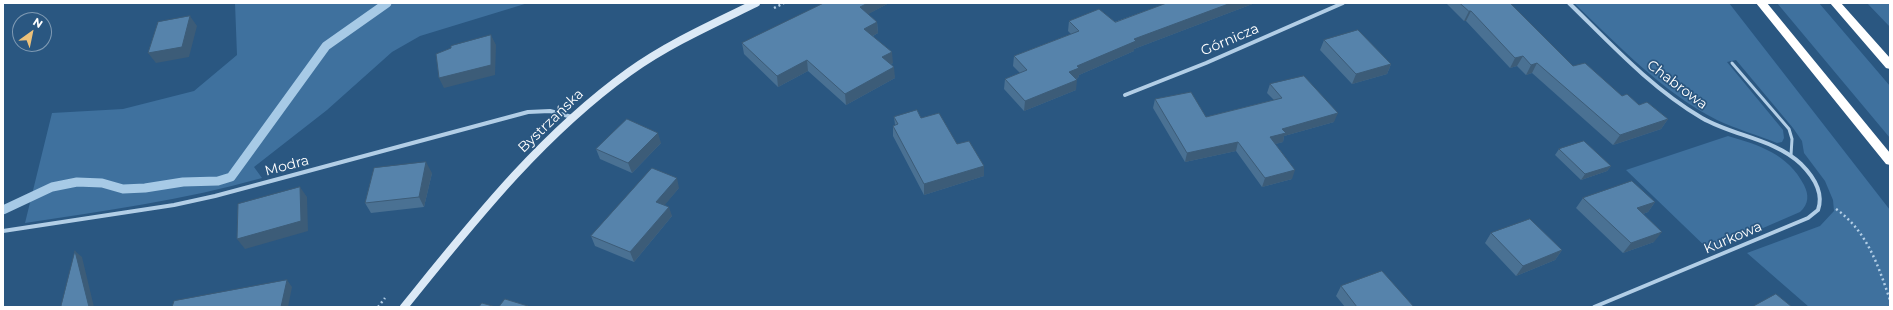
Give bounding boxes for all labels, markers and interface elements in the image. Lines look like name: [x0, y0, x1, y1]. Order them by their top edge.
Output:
north arrow: [12, 12, 52, 52]
text: N: [30, 14, 46, 31]
street label: Górnicza: [1198, 20, 1262, 60]
street label: Chabrowa: [1643, 57, 1711, 113]
street label: Bystrzańska: [515, 86, 587, 156]
street label: Modra: [263, 152, 311, 180]
street label: Kurkowa: [1701, 218, 1765, 258]

